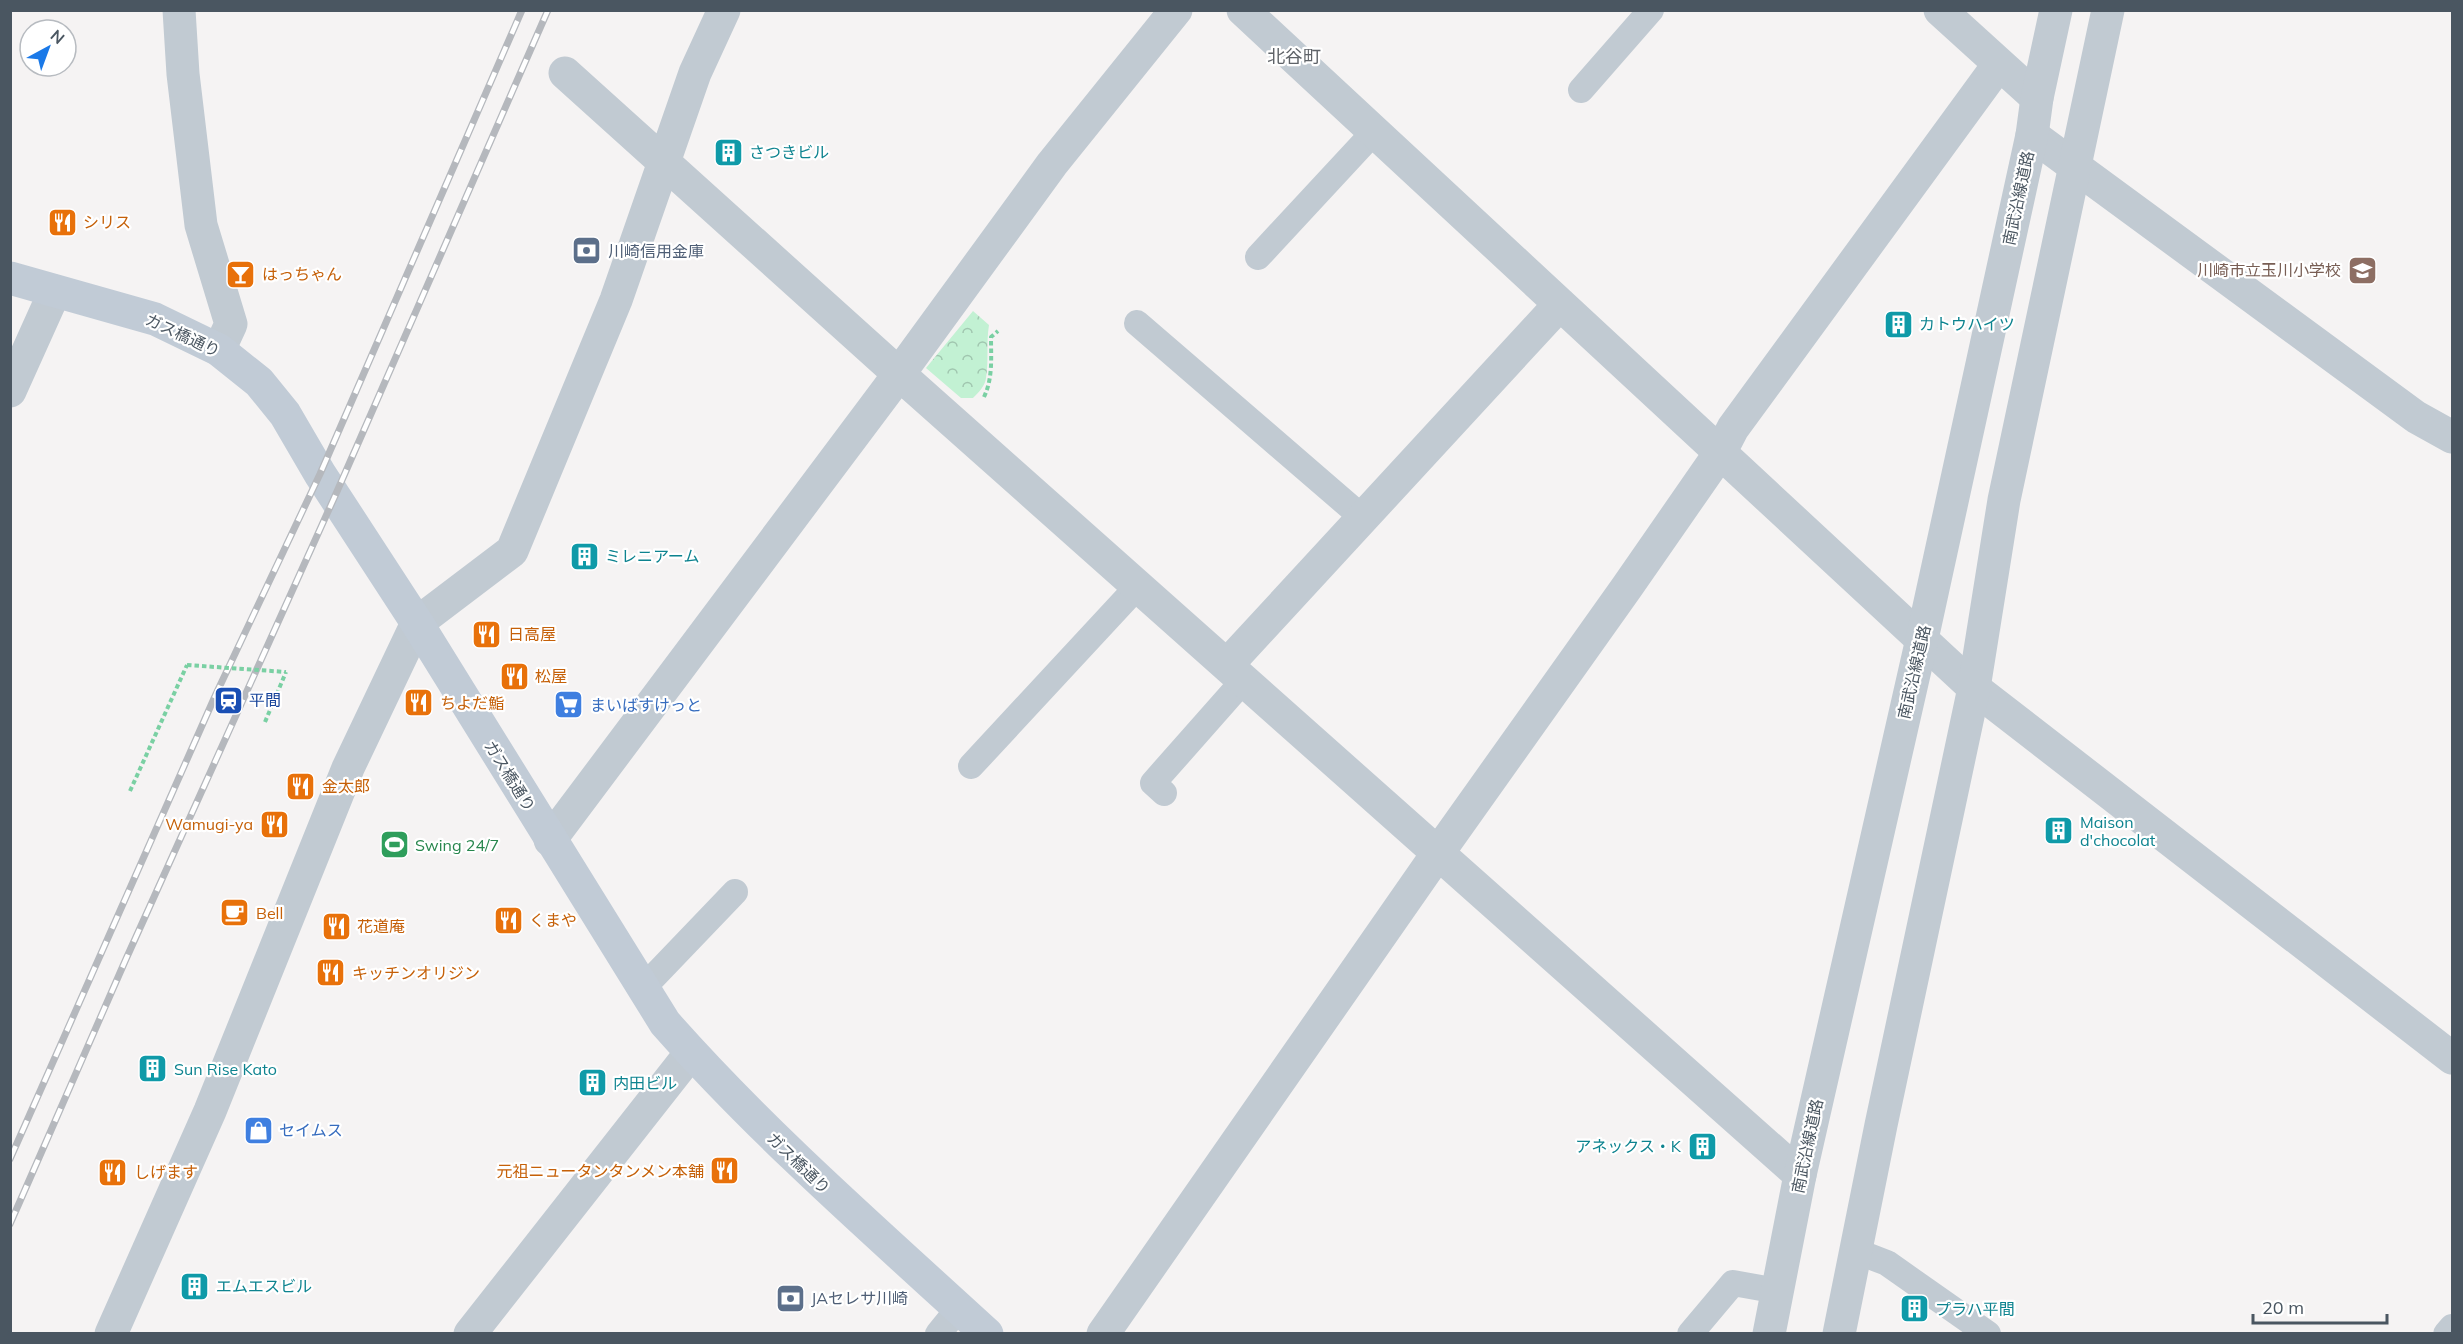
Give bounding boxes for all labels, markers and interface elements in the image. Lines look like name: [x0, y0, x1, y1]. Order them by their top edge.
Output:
north arrow: [18, 18, 78, 78]
text: N: [47, 25, 69, 48]
district label: 北谷町: [1267, 45, 1321, 68]
building icon: さつきビル: [712, 136, 744, 168]
place label: さつきビル: [749, 142, 829, 162]
street label: 南武沿線道路: [1998, 149, 2038, 247]
restaurant icon: シリス: [46, 206, 78, 238]
place label: シリス: [83, 212, 131, 232]
bank icon: 川崎信用金庫: [571, 235, 603, 267]
place label: 川崎信用金庫: [608, 241, 704, 261]
school or university icon: 川崎市立玉川小学校: [2346, 254, 2378, 286]
bar icon: はっちゃん: [225, 258, 257, 290]
place label: 川崎市立玉川小学校: [2197, 260, 2341, 280]
place label: はっちゃん: [262, 264, 342, 284]
building icon: カトウハイツ: [1882, 308, 1914, 340]
street label: ガス橋通り: [143, 309, 223, 361]
place label: カトウハイツ: [1919, 314, 2015, 334]
building icon: ミレニアーム: [568, 540, 600, 572]
place label: ミレニアーム: [605, 546, 700, 566]
restaurant icon: 日高屋: [471, 618, 503, 650]
street label: 南武沿線道路: [1893, 623, 1935, 721]
place label: 日高屋: [508, 624, 556, 644]
restaurant icon: 松屋: [498, 660, 530, 692]
place label: 松屋: [535, 666, 567, 686]
station icon: 平間: [212, 684, 244, 716]
restaurant icon: ちよだ鮨: [403, 687, 435, 719]
supermarket icon: まいばすけっと: [553, 689, 585, 721]
place label: 平間: [249, 690, 281, 710]
place label: ちよだ鮨: [440, 693, 504, 713]
place label: まいばすけっと: [590, 695, 702, 715]
street label: ガス橋通り: [480, 737, 540, 815]
restaurant icon: 金太郎: [285, 770, 317, 802]
place label: 金太郎: [322, 776, 370, 796]
restaurant icon: Wamugi-ya: [258, 808, 290, 840]
place label: Maison d'chocolat: [2080, 812, 2156, 850]
place label: Wamugi-ya: [165, 814, 253, 834]
building icon: Maison d'chocolat: [2043, 815, 2075, 847]
sports icon: Swing 24/7: [378, 829, 410, 861]
place label: Swing 24/7: [415, 835, 499, 855]
cafe icon: Bell: [219, 897, 251, 929]
place label: Bell: [256, 903, 283, 923]
restaurant icon: くまや: [492, 904, 524, 936]
restaurant icon: 花道庵: [320, 910, 352, 942]
place label: くまや: [529, 910, 577, 930]
place label: 花道庵: [357, 916, 405, 936]
restaurant icon: キッチンオリジン: [315, 957, 347, 989]
place label: キッチンオリジン: [352, 963, 480, 983]
building icon: Sun Rise Kato: [137, 1053, 169, 1085]
place label: Sun Rise Kato: [174, 1059, 277, 1079]
building icon: 内田ビル: [576, 1067, 608, 1099]
place label: 内田ビル: [613, 1073, 677, 1093]
street label: 南武沿線道路: [1787, 1097, 1827, 1195]
shop icon: セイムス: [242, 1114, 274, 1146]
place label: セイムス: [279, 1120, 343, 1140]
street label: ガス橋通り: [763, 1128, 835, 1198]
building icon: アネックス・K: [1686, 1130, 1718, 1162]
place label: アネックス・K: [1575, 1136, 1682, 1156]
restaurant icon: 元祖ニュータンタンメン本舗: [709, 1155, 741, 1187]
restaurant icon: しげます: [97, 1156, 129, 1188]
place label: 元祖ニュータンタンメン本舗: [496, 1161, 704, 1181]
place label: しげます: [134, 1162, 198, 1182]
building icon: エムエスビル: [179, 1270, 211, 1302]
place label: エムエスビル: [216, 1276, 312, 1296]
bank icon: JAセレサ川崎: [774, 1282, 806, 1314]
scale bar: [2253, 1287, 2386, 1325]
place label: JAセレサ川崎: [811, 1288, 908, 1308]
building icon: プラハ平間: [1898, 1293, 1930, 1325]
text: 20 m: [2262, 1296, 2304, 1319]
place label: プラハ平間: [1935, 1299, 2015, 1319]

